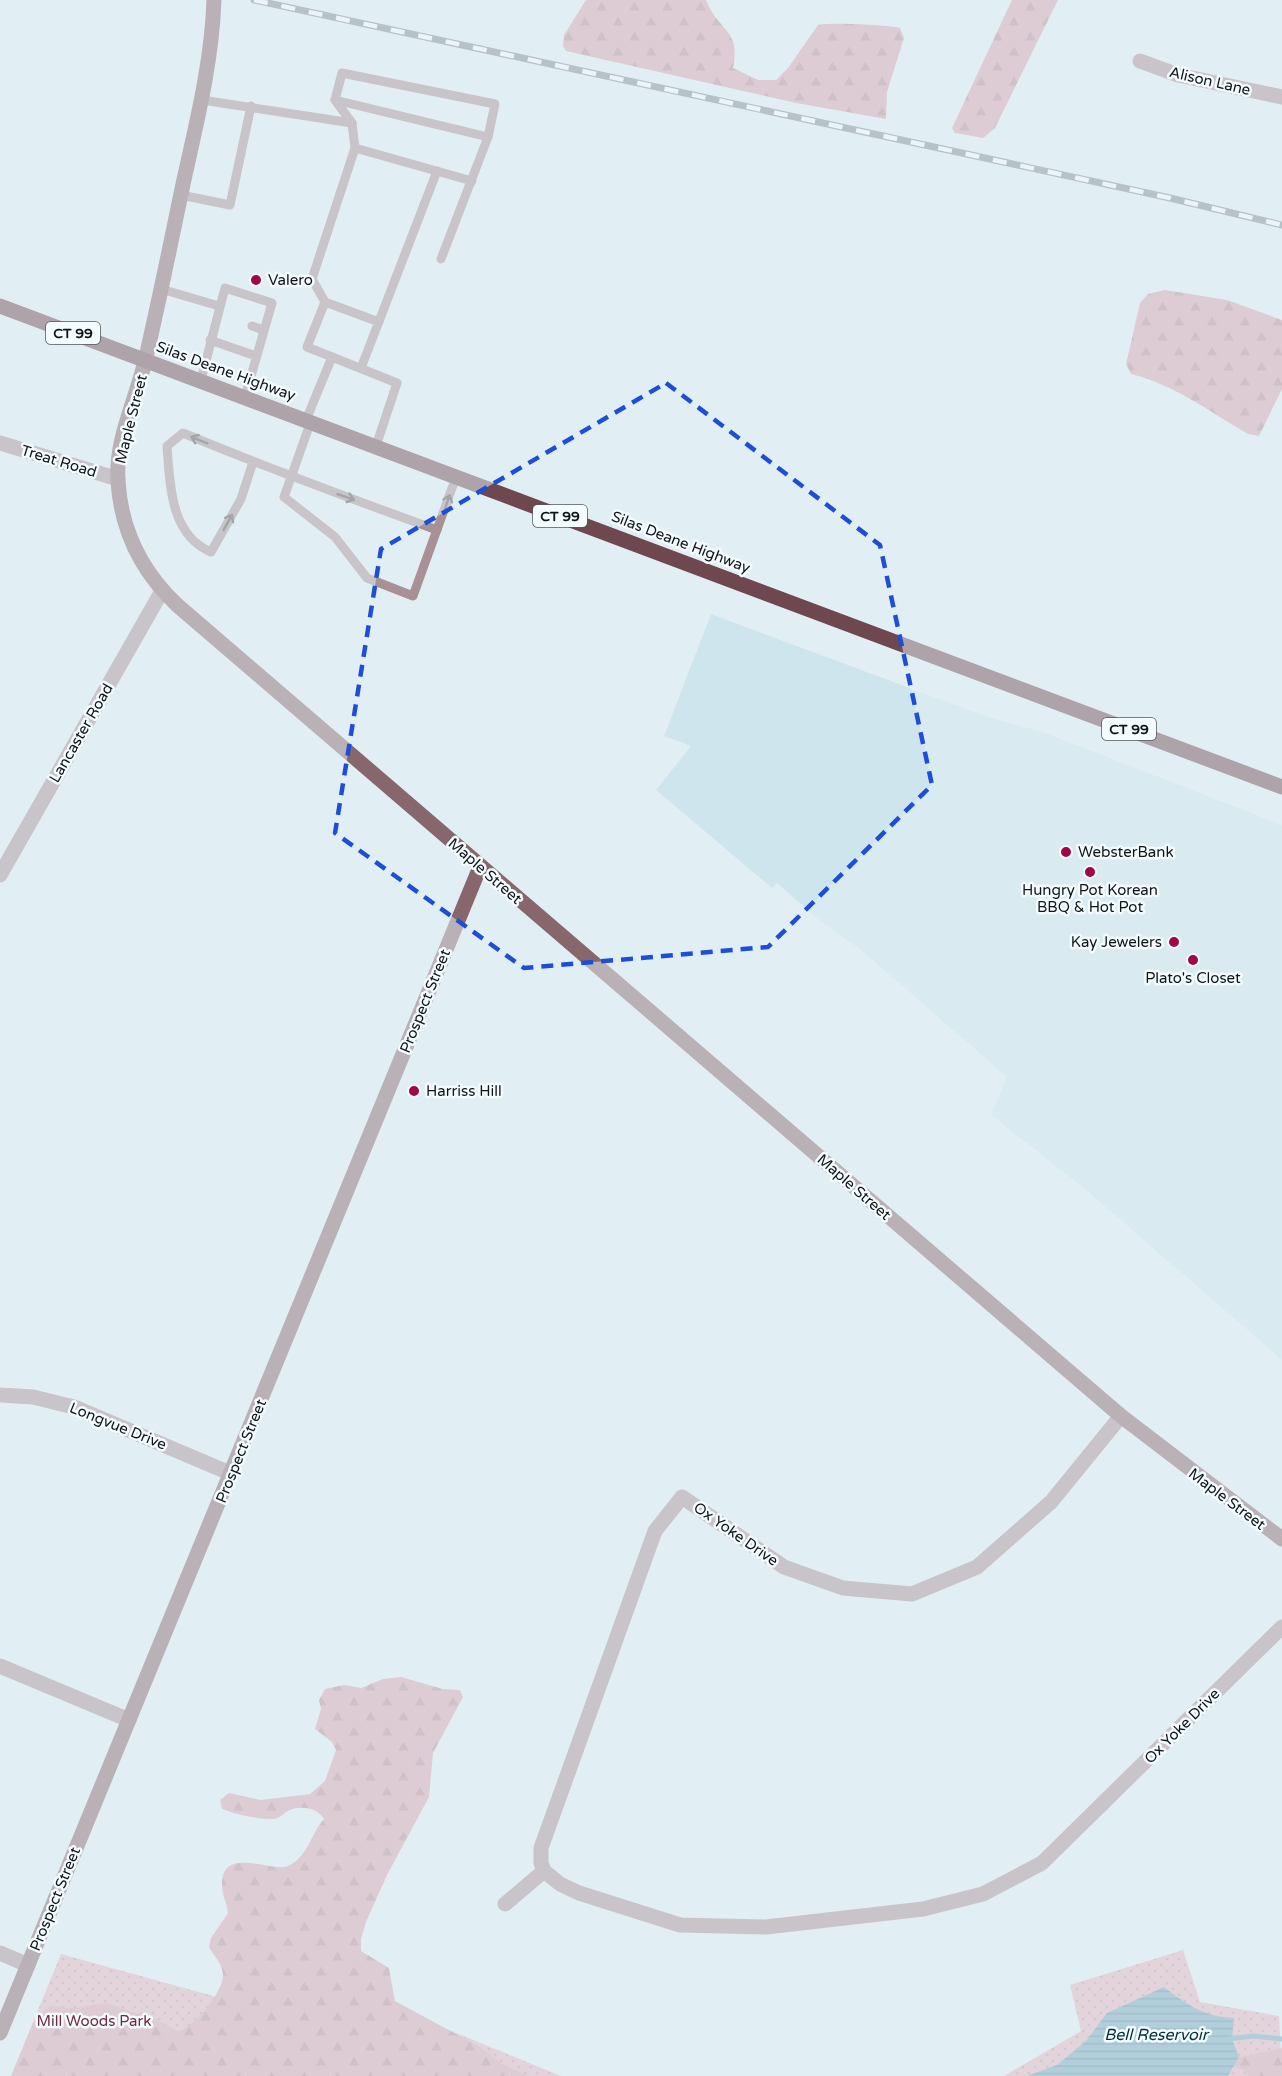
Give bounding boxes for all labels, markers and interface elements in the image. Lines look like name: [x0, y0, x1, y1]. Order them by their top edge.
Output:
street label: Alison Lane: [1168, 63, 1252, 99]
place label: Valero: [268, 271, 313, 289]
marker: Valero: [249, 273, 263, 287]
road number: CT 99: [46, 322, 100, 344]
street label: Silas Deane Highway: [154, 337, 298, 405]
street label: Maple Street: [111, 372, 151, 466]
one-way arrow: [190, 434, 209, 445]
street label: Treat Road: [19, 441, 99, 481]
one-way arrow: [336, 493, 354, 504]
one-way arrow: [442, 494, 453, 513]
road number: CT 99: [533, 505, 587, 527]
street label: Silas Deane Highway: [609, 507, 753, 577]
one-way arrow: [222, 514, 234, 531]
street label: Lancaster Road: [45, 680, 117, 786]
road number: CT 99: [1102, 718, 1156, 740]
street label: Maple Street: [445, 834, 526, 908]
place label: WebsterBank: [1078, 843, 1174, 861]
marker: WebsterBank: [1059, 845, 1073, 859]
marker: Hungry Pot Korean BBQ & Hot Pot: [1083, 865, 1097, 879]
place label: Hungry Pot Korean BBQ & Hot Pot: [1022, 881, 1158, 916]
place label: Kay Jewelers: [1071, 933, 1162, 951]
marker: Kay Jewelers: [1167, 935, 1181, 949]
street label: Prospect Street: [396, 946, 454, 1055]
marker: Plato's Closet: [1186, 953, 1200, 967]
place label: Plato's Closet: [1145, 969, 1241, 987]
place label: Harriss Hill: [426, 1082, 502, 1100]
marker: Harriss Hill: [407, 1084, 421, 1098]
street label: Maple Street: [814, 1150, 895, 1224]
street label: Prospect Street: [212, 1396, 270, 1505]
street label: Longvue Drive: [67, 1398, 169, 1454]
street label: Maple Street: [1185, 1464, 1269, 1534]
street label: Ox Yoke Drive: [690, 1498, 782, 1570]
street label: Ox Yoke Drive: [1141, 1685, 1223, 1767]
street label: Prospect Street: [26, 1844, 84, 1953]
park label: Mill Woods Park: [37, 2012, 151, 2030]
water label: Bell Reservoir: [1104, 2025, 1210, 2045]

